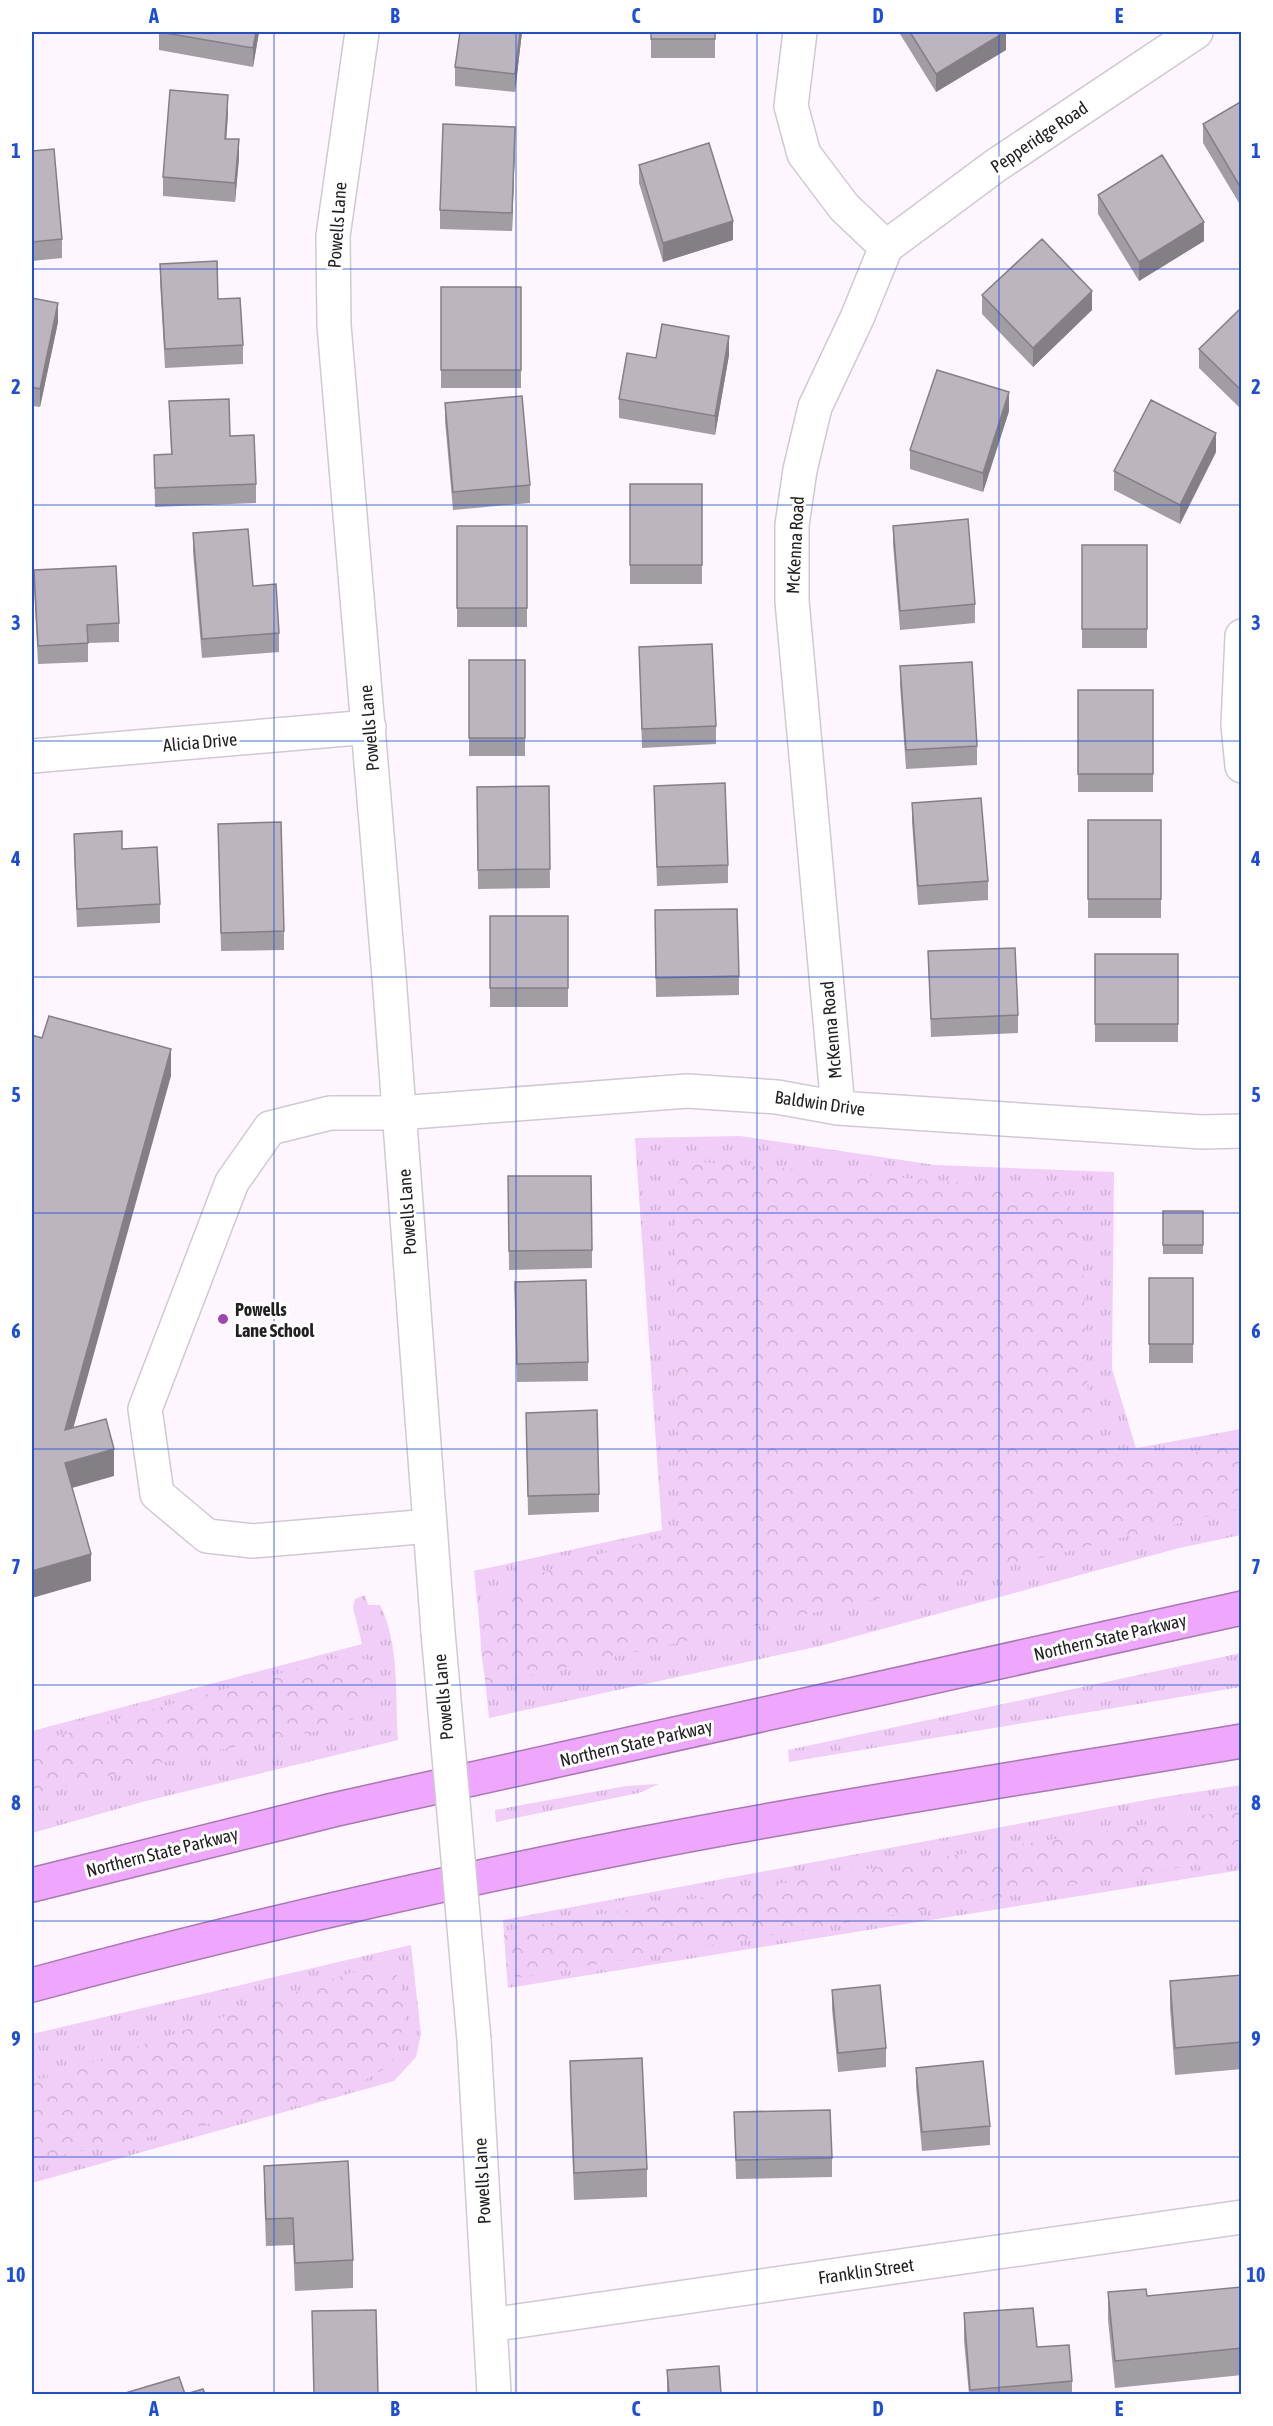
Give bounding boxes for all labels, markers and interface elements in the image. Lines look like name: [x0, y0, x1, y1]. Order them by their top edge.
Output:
text: A: [148, 4, 159, 27]
text: B: [390, 4, 400, 27]
text: C: [632, 4, 641, 27]
text: D: [872, 4, 884, 27]
text: E: [1115, 4, 1124, 27]
street label: Pepperidge Road: [987, 97, 1091, 177]
text: 1: [11, 139, 21, 162]
text: 1: [1251, 139, 1261, 162]
street label: Powells Lane: [324, 181, 350, 269]
text: 2: [11, 375, 21, 398]
text: 2: [1251, 375, 1261, 398]
street label: McKenna Road: [782, 496, 808, 594]
text: 3: [11, 611, 21, 634]
text: 3: [1251, 611, 1261, 634]
street label: Powells Lane: [355, 684, 383, 772]
street label: Alicia Drive: [162, 728, 238, 756]
text: 4: [10, 847, 21, 870]
text: 4: [1250, 847, 1261, 870]
street label: McKenna Road: [816, 980, 846, 1080]
text: 5: [11, 1083, 21, 1106]
text: 5: [1251, 1083, 1261, 1106]
street label: Baldwin Drive: [773, 1086, 867, 1120]
street label: Powells Lane: [394, 1168, 420, 1256]
place label: Powells Lane School: [235, 1299, 315, 1341]
marker: Powells Lane School: [216, 1312, 230, 1326]
text: 6: [11, 1319, 21, 1342]
text: 6: [1251, 1319, 1261, 1342]
text: 7: [11, 1555, 21, 1578]
text: 7: [1251, 1555, 1261, 1578]
street label: Northern State Parkway: [1032, 1609, 1188, 1665]
street label: Powells Lane: [429, 1653, 457, 1741]
street label: Northern State Parkway: [558, 1715, 714, 1771]
text: 8: [11, 1791, 21, 1814]
text: 8: [1251, 1791, 1261, 1814]
street label: Northern State Parkway: [84, 1823, 240, 1881]
text: 9: [11, 2027, 21, 2050]
text: 9: [1251, 2027, 1261, 2050]
street label: Powells Lane: [469, 2137, 495, 2225]
street label: Franklin Street: [817, 2254, 915, 2288]
text: 10: [7, 2263, 25, 2286]
text: 10: [1247, 2263, 1265, 2286]
text: A: [148, 2397, 159, 2420]
text: B: [390, 2397, 400, 2420]
text: C: [632, 2397, 641, 2420]
text: D: [872, 2397, 884, 2420]
text: E: [1115, 2397, 1124, 2420]

